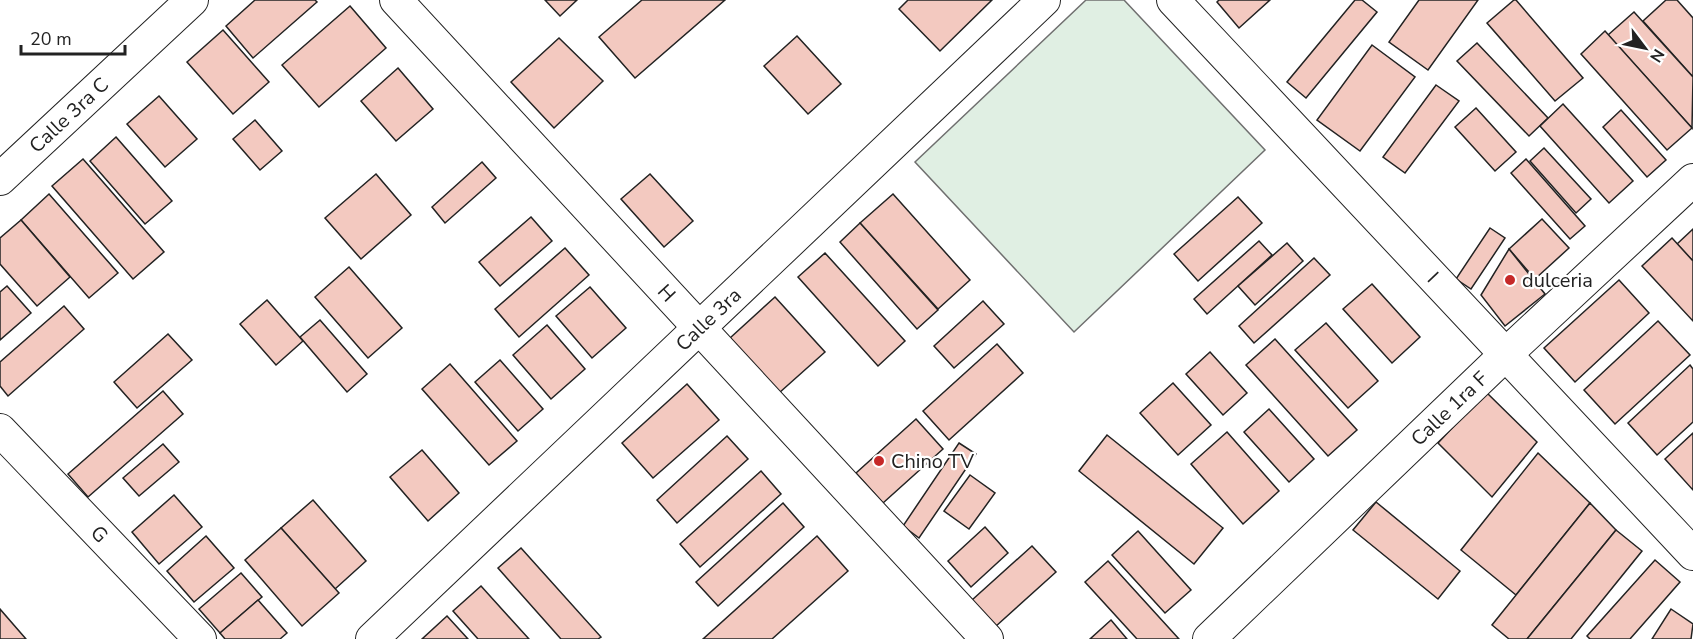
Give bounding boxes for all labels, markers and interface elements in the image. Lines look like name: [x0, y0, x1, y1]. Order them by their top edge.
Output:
scale bar: [21, 18, 124, 56]
north arrow: [1615, 18, 1675, 78]
text: 20 m: [30, 27, 72, 51]
text: N: [1644, 45, 1669, 66]
street label: Calle 3ra C: [23, 71, 114, 159]
street label: I: [1421, 266, 1445, 288]
place label: dulceria: [1522, 267, 1593, 294]
marker: dulceria: [1503, 273, 1517, 287]
street label: H: [652, 278, 682, 308]
street label: Calle 3ra: [670, 282, 747, 357]
street label: Calle 1ra F: [1405, 365, 1494, 452]
place label: Chino TV: [891, 448, 974, 475]
marker: Chino TV: [872, 454, 886, 468]
street label: G: [85, 519, 114, 549]

